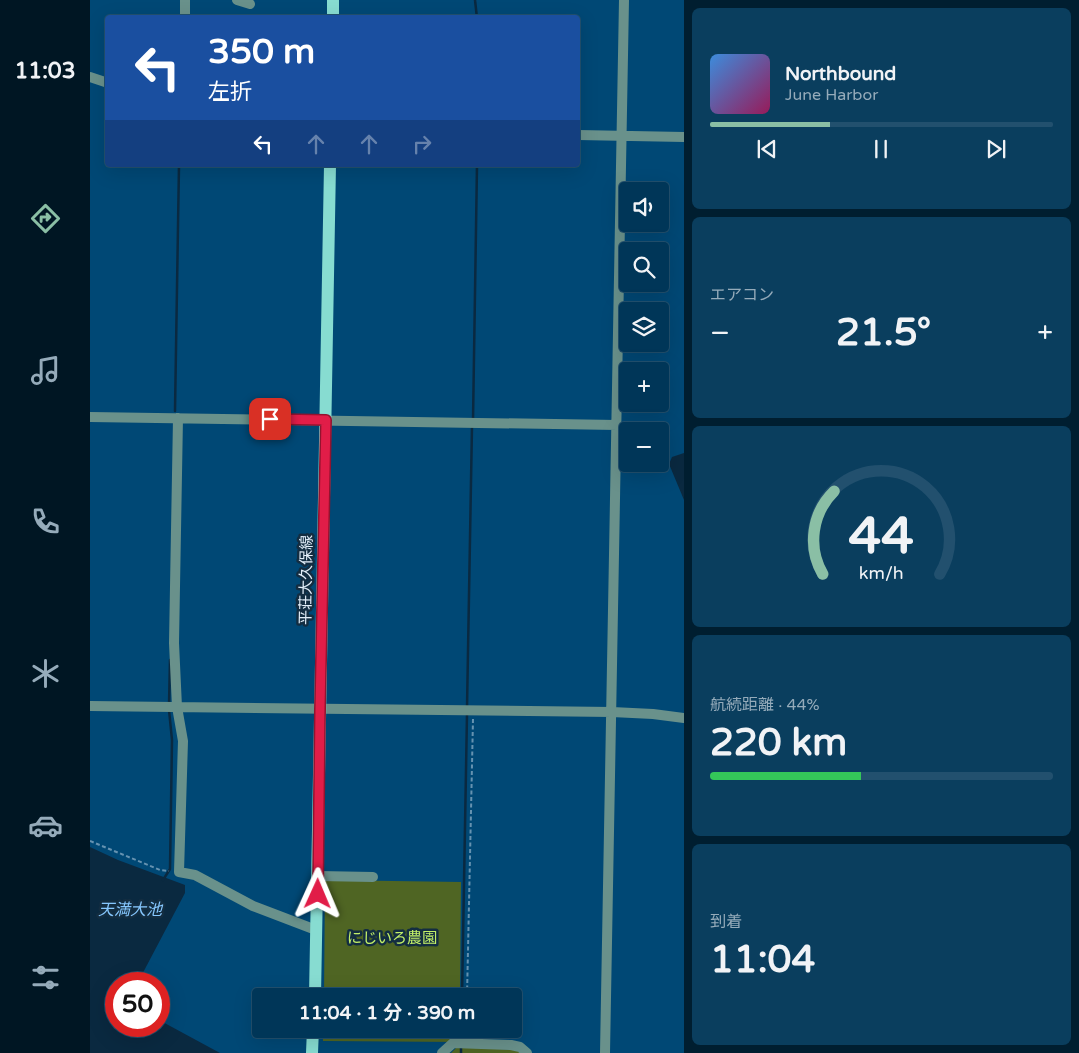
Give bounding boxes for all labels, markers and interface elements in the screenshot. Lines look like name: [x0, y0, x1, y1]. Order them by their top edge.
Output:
text: 350 m: [208, 31, 315, 73]
icon: left: [125, 35, 190, 100]
text: 11:03: [15, 58, 75, 84]
text: Northbound: [785, 63, 896, 85]
text: 左折: [208, 79, 252, 105]
text: June Harbor: [785, 85, 878, 105]
icon: left: [249, 130, 277, 158]
icon: ahead: [302, 130, 330, 158]
icon: ahead: [355, 130, 383, 158]
icon: right: [408, 130, 436, 158]
icon: previous: [753, 135, 781, 163]
icon: pause: [867, 135, 895, 163]
icon: next: [982, 135, 1010, 163]
map controls: [619, 182, 669, 472]
button: sound: [619, 182, 669, 232]
icon: directions: [28, 201, 63, 236]
button: search: [619, 242, 669, 292]
text: エアコン: [710, 285, 774, 305]
button: layers: [619, 302, 669, 352]
text: 21.5°: [836, 310, 931, 356]
text: −: [710, 316, 730, 350]
text: +: [1037, 316, 1053, 350]
icon: music: [28, 353, 63, 388]
button: +: [619, 362, 669, 412]
pin: [249, 398, 291, 440]
icon: arrive: [256, 405, 284, 433]
button: −: [619, 422, 669, 472]
icon: phone: [28, 504, 63, 539]
text: 44: [849, 505, 914, 568]
street label: 平荘大久保線: [296, 535, 316, 625]
text: km/h: [859, 563, 904, 584]
icon: climate: [28, 656, 63, 691]
text: 航続距離 · 44%: [710, 695, 820, 715]
text: 220 km: [710, 720, 847, 766]
icon: car: [28, 808, 63, 843]
position arrow: [291, 867, 343, 919]
water label: 天満大池: [98, 900, 164, 920]
text: 到着: [710, 912, 742, 932]
park label: にじいろ農園: [347, 929, 437, 947]
text: 11:04: [710, 937, 815, 983]
icon: filters: [28, 960, 63, 995]
speed limit sign: 50: [105, 972, 170, 1037]
text: 11:04 · 1 分 · 390 m: [299, 1002, 475, 1024]

